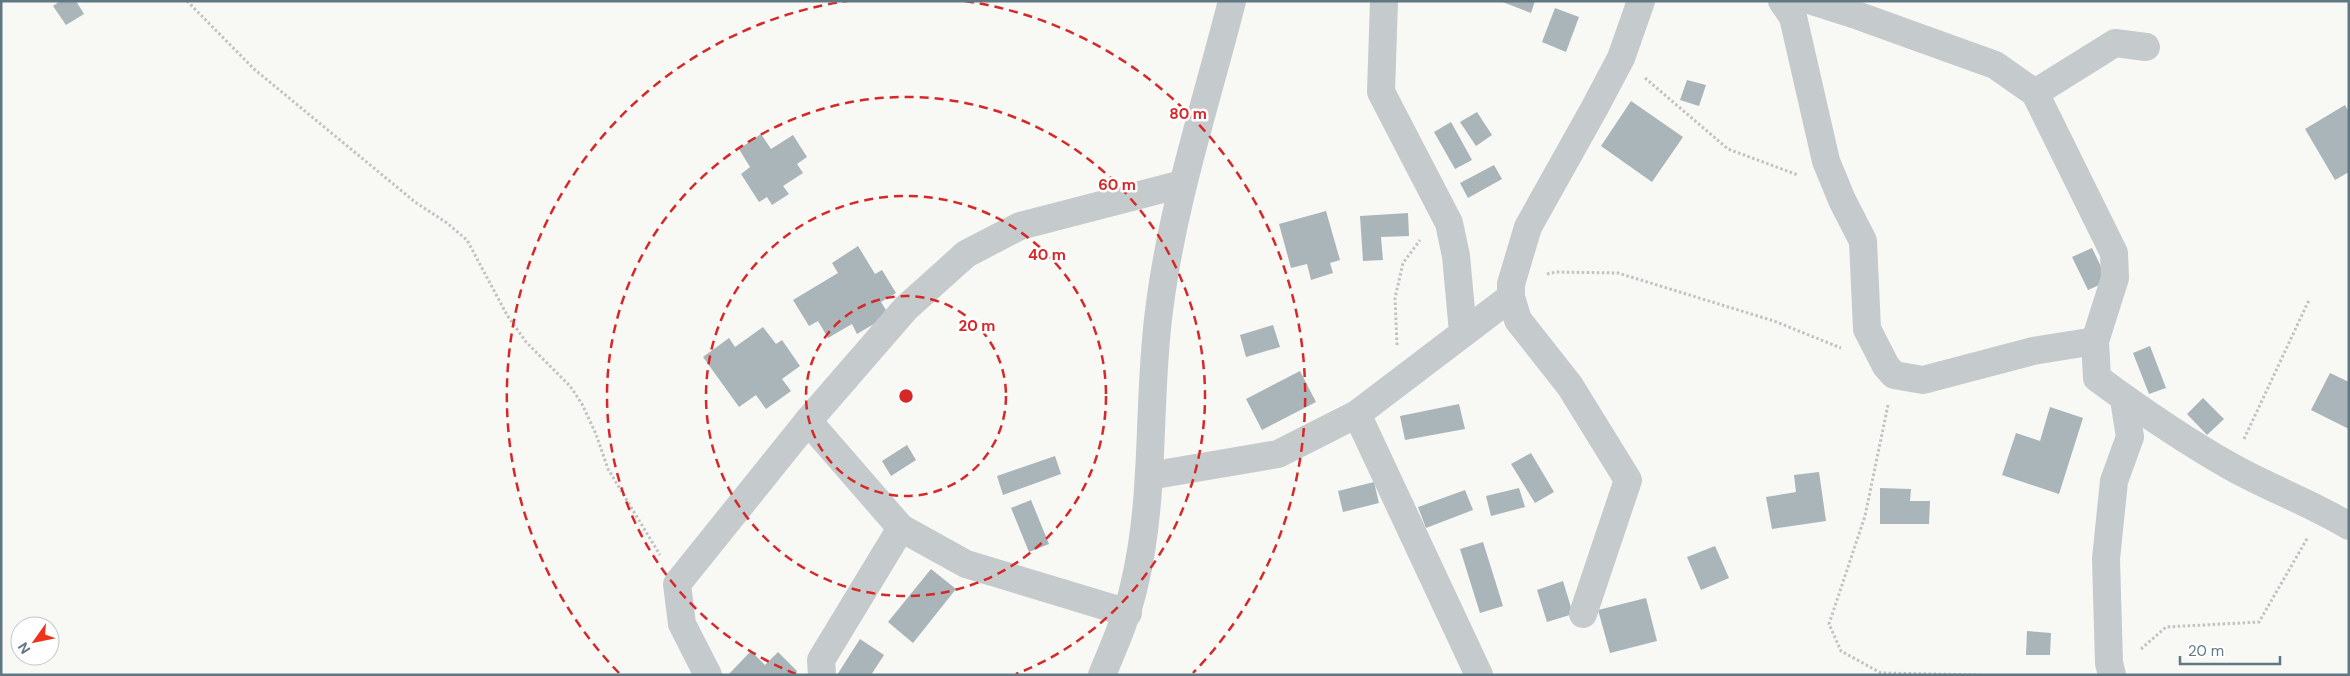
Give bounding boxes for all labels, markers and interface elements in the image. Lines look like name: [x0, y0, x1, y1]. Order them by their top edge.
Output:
text: 80 m: [1169, 104, 1207, 124]
text: 60 m: [1098, 175, 1136, 195]
text: 40 m: [1028, 245, 1066, 265]
text: 20 m: [959, 316, 995, 336]
centre of rings: [897, 387, 915, 405]
north arrow: [10, 616, 60, 666]
scale bar: [2180, 634, 2280, 666]
text: N: [14, 639, 34, 657]
text: 20 m: [2188, 641, 2224, 661]

